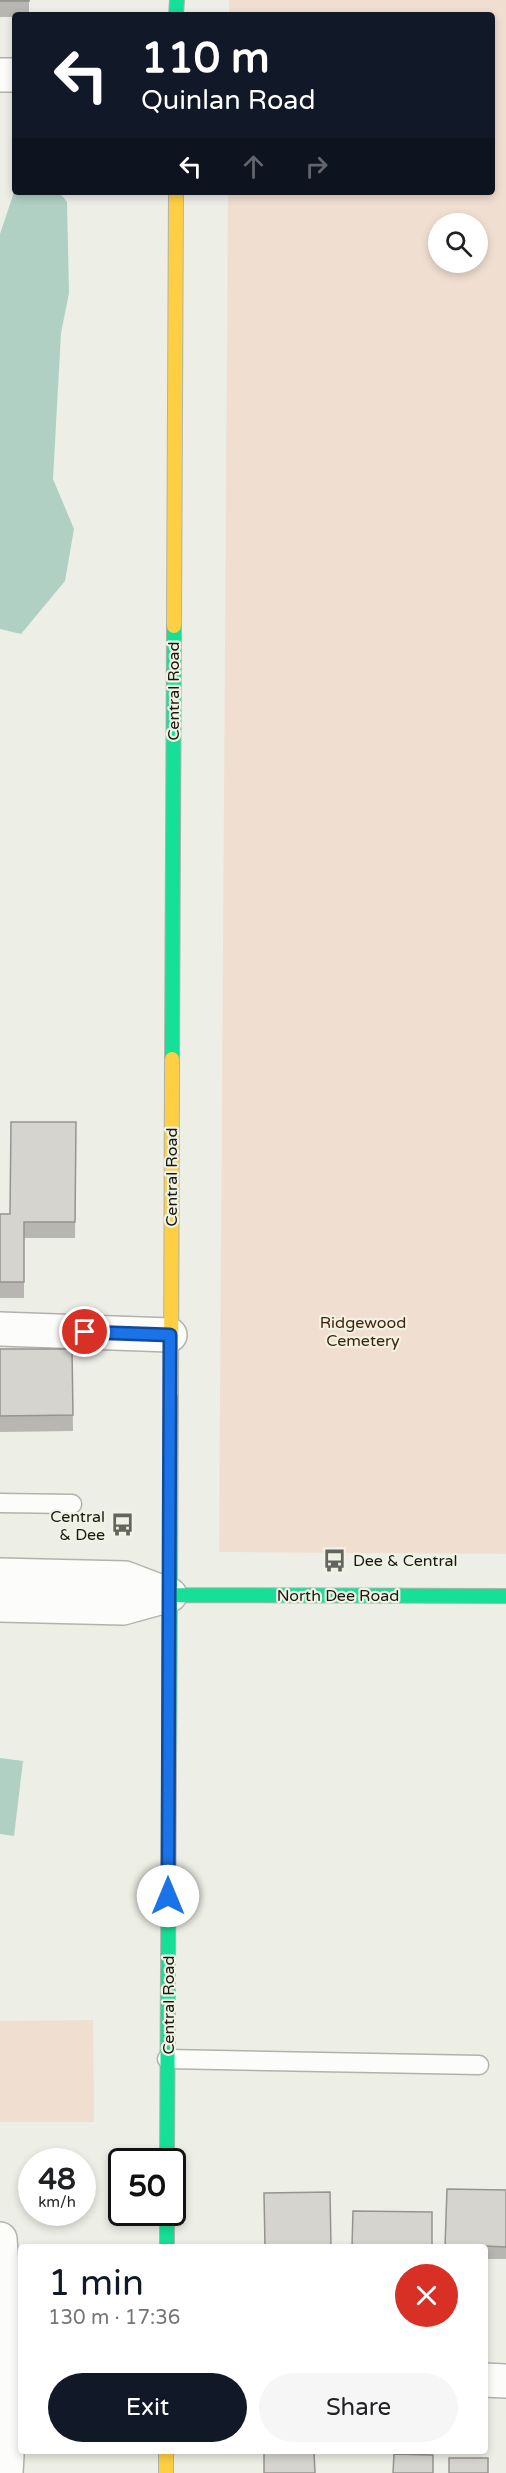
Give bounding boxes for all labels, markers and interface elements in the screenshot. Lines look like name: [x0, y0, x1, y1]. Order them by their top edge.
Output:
text: 110 m: [141, 33, 270, 84]
icon: left: [42, 36, 120, 114]
text: Quinlan Road: [141, 84, 316, 117]
icon: left: [174, 150, 207, 183]
icon: ahead: [237, 150, 270, 183]
icon: right: [300, 150, 333, 183]
map controls: [428, 213, 488, 273]
button: search: [428, 213, 488, 273]
street label: Central Road: [164, 641, 184, 741]
street label: Central Road: [162, 1127, 182, 1227]
pin: [59, 1306, 110, 1357]
park label: Ridgewood Cemetery: [320, 1313, 406, 1351]
icon: arrive: [68, 1315, 101, 1348]
place label: Central & Dee: [50, 1507, 105, 1545]
bus stop icon: Central & Dee: [110, 1512, 136, 1538]
bus stop icon: Dee & Central: [322, 1547, 348, 1573]
place label: Dee & Central: [353, 1551, 458, 1571]
street label: North Dee Road: [277, 1586, 399, 1606]
position arrow: [136, 1864, 200, 1928]
street label: Central Road: [159, 1955, 179, 2055]
speed limit sign: 50: [108, 2148, 186, 2226]
text: 48: [38, 2161, 76, 2198]
text: km/h: [38, 2193, 76, 2211]
text: 1 min: [48, 2262, 144, 2305]
button: close: [395, 2264, 458, 2327]
text: 130 m · 17:36: [48, 2306, 180, 2330]
button: Exit: [48, 2373, 247, 2442]
button: Share: [259, 2373, 458, 2442]

